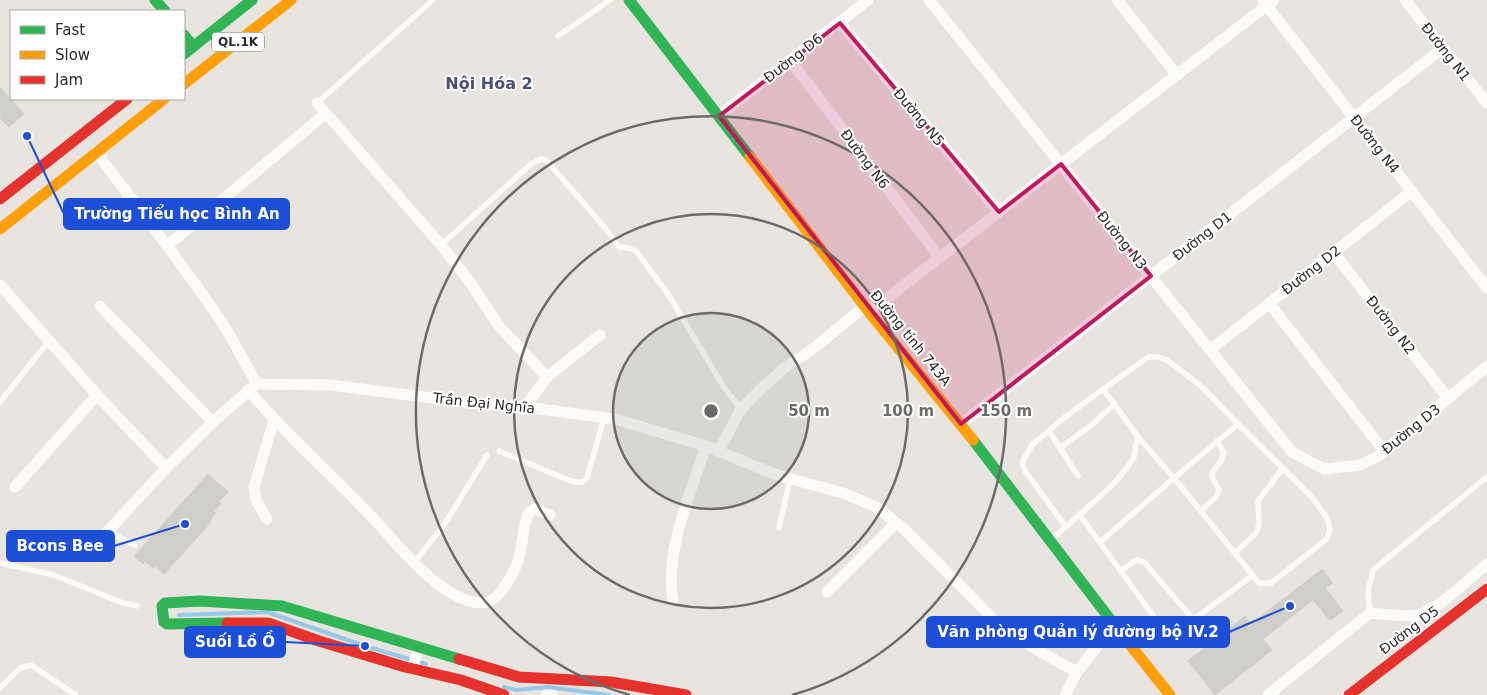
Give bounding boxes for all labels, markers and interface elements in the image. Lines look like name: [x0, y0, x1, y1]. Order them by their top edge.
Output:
legend: [10, 10, 185, 100]
street label: Đường N1: [1418, 20, 1474, 84]
text: Fast: [55, 21, 85, 39]
street label: Đường D6: [760, 30, 826, 86]
road number: QL.1K: [212, 32, 264, 52]
text: Slow: [55, 46, 90, 64]
text: Jam: [54, 71, 83, 89]
district label: Nội Hóa 2: [445, 74, 533, 93]
street label: Đường N5: [890, 85, 948, 149]
street label: Đường N4: [1347, 112, 1403, 177]
street label: Đường N6: [838, 126, 892, 192]
callout: Trường Tiểu học Bình An: [64, 199, 289, 229]
text: Trường Tiểu học Bình An: [74, 204, 280, 223]
street label: Đường N3: [1094, 208, 1150, 272]
street label: Đường D1: [1169, 208, 1235, 264]
street label: Đường D2: [1278, 242, 1344, 298]
street label: Đường tỉnh 743A: [868, 287, 955, 389]
street label: Đường N2: [1363, 293, 1419, 357]
street label: Trần Đại Nghĩa: [431, 390, 536, 416]
street label: Đường D3: [1379, 401, 1443, 457]
centre of rings: [702, 402, 720, 420]
text: 50 m: [788, 402, 830, 420]
text: 100 m: [882, 402, 934, 420]
text: 150 m: [980, 402, 1032, 420]
callout: Bcons Bee: [7, 531, 114, 561]
text: Bcons Bee: [16, 537, 104, 555]
street label: Đường D5: [1376, 602, 1442, 658]
callout: Văn phòng Quản lý đường bộ IV.2: [927, 617, 1229, 647]
text: Văn phòng Quản lý đường bộ IV.2: [937, 623, 1219, 641]
callout: Suối Lồ Ồ: [185, 627, 285, 657]
text: Suối Lồ Ồ: [195, 629, 275, 651]

